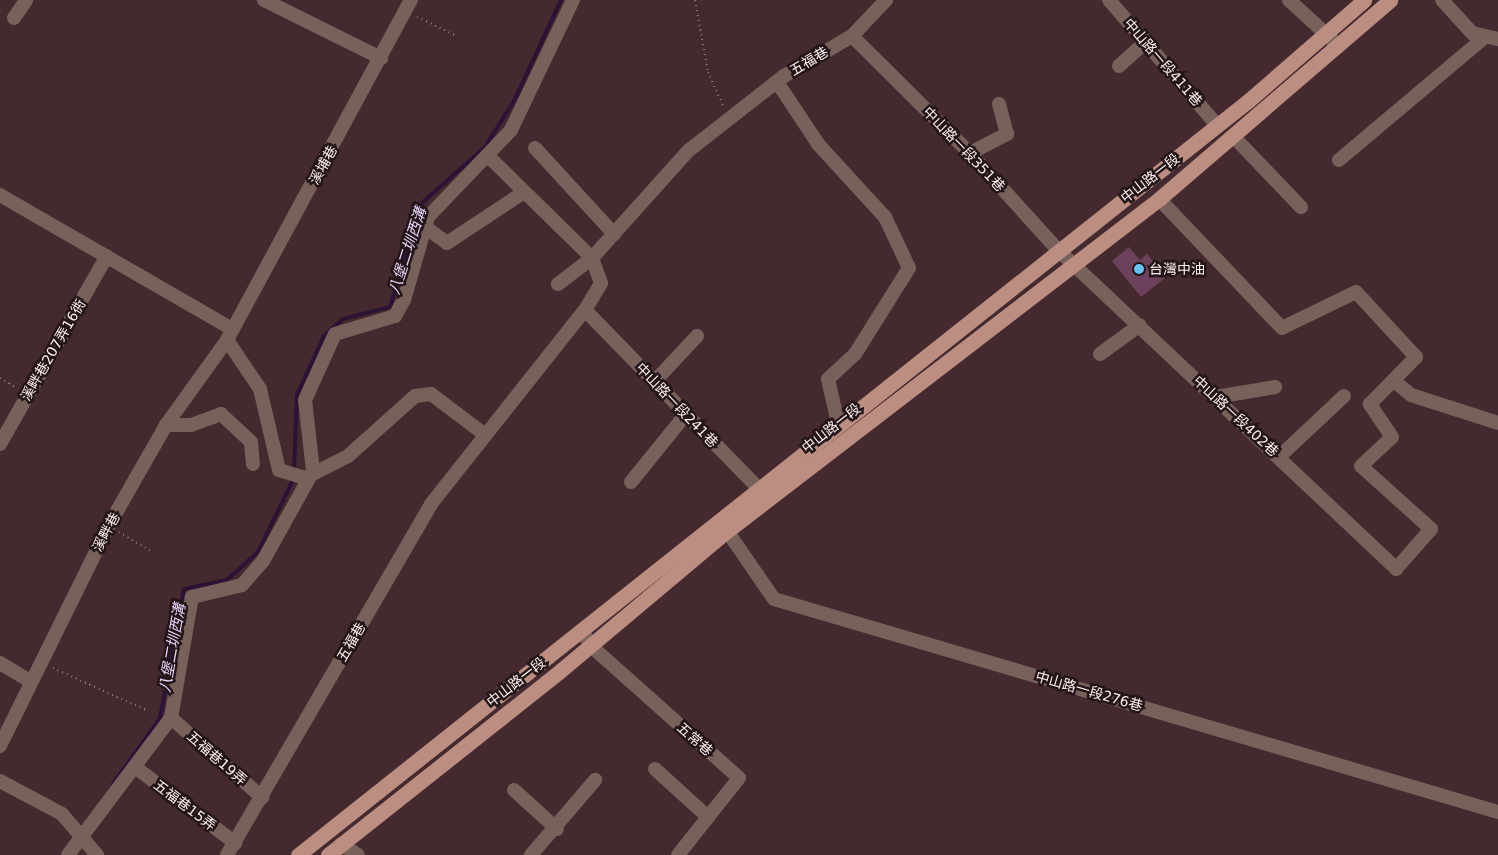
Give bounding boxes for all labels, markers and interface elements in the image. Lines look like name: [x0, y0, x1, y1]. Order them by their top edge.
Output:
street label: 中山路一段411巷: [1120, 15, 1206, 109]
street label: 五福巷: [787, 43, 831, 79]
street label: 中山路一段351巷: [920, 103, 1008, 195]
street label: 溪埔巷: [305, 143, 341, 187]
street label: 中山路一段: [1117, 150, 1183, 206]
water label: 八堡二圳西溝: [386, 205, 430, 297]
place label: 台灣中油: [1149, 261, 1205, 277]
marker: 台灣中油: [1133, 263, 1145, 275]
street label: 溪畔巷207弄16衖: [17, 296, 89, 404]
street label: 中山路一段241巷: [633, 359, 721, 451]
street label: 中山路一段402巷: [1190, 372, 1282, 460]
street label: 中山路一段: [798, 400, 864, 456]
street label: 溪畔巷: [89, 510, 123, 554]
water label: 八堡二圳西溝: [156, 602, 190, 694]
street label: 五福巷: [333, 620, 369, 664]
street label: 中山路一段: [483, 654, 549, 710]
street label: 中山路一段276巷: [1033, 668, 1145, 714]
street label: 五常巷: [674, 719, 716, 759]
street label: 五福巷19弄: [184, 727, 250, 789]
street label: 五福巷15弄: [150, 776, 220, 834]

